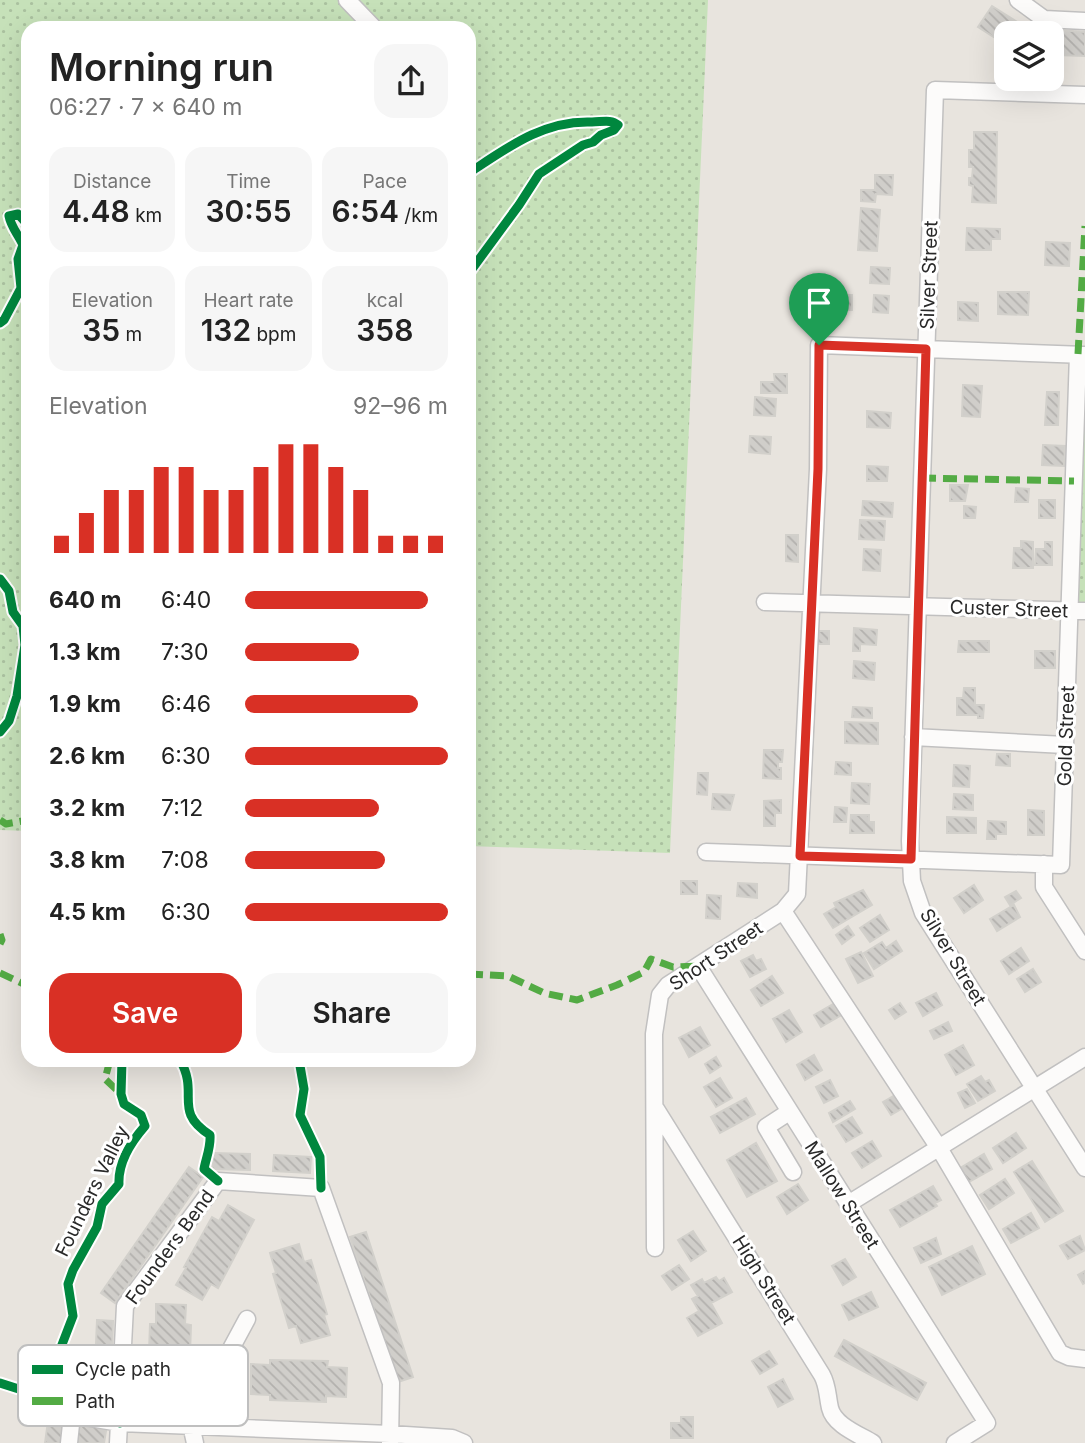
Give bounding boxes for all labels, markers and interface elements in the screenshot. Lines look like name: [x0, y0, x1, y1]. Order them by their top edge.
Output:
map controls: [994, 21, 1064, 91]
button: layers: [994, 21, 1064, 91]
text: Morning run: [49, 44, 274, 90]
button: share: [374, 44, 448, 118]
text: 06:27 · 7 × 640 m: [49, 93, 242, 121]
text: Distance: [73, 170, 151, 193]
text: Time: [226, 170, 271, 193]
text: Pace: [362, 170, 407, 193]
text: 4.48: [62, 193, 130, 229]
text: 30:55: [205, 193, 292, 229]
text: 6:54: [331, 193, 399, 229]
text: km: [130, 204, 162, 227]
text: /km: [399, 204, 438, 227]
street label: Silver Street: [916, 220, 942, 330]
pin: [789, 273, 849, 345]
icon: arrive: [800, 284, 838, 322]
text: Elevation: [71, 289, 153, 312]
text: Heart rate: [203, 289, 293, 312]
text: kcal: [367, 289, 403, 312]
text: 35: [82, 312, 120, 348]
text: 132: [201, 312, 251, 348]
text: 358: [356, 312, 413, 348]
text: m: [120, 323, 142, 346]
text: bpm: [251, 323, 296, 346]
text: Elevation: [49, 392, 148, 420]
text: 92–96 m: [353, 392, 448, 420]
text: 640 m: [49, 586, 121, 614]
text: 6:40: [161, 586, 211, 614]
street label: Custer Street: [949, 595, 1069, 623]
text: 1.3 km: [49, 638, 121, 666]
text: 7:30: [161, 638, 209, 666]
street label: Gold Street: [1053, 685, 1079, 787]
text: 1.9 km: [49, 690, 121, 718]
text: 6:46: [161, 690, 211, 718]
text: 2.6 km: [49, 742, 125, 770]
text: 6:30: [161, 742, 211, 770]
text: 3.2 km: [49, 794, 125, 822]
text: 7:12: [161, 794, 203, 822]
text: 3.8 km: [49, 846, 125, 874]
text: 7:08: [161, 846, 209, 874]
text: 4.5 km: [49, 898, 126, 926]
text: 6:30: [161, 898, 211, 926]
street label: Silver Street: [915, 904, 991, 1010]
street label: Short Street: [665, 916, 767, 996]
button: Save: [49, 973, 242, 1053]
button: Share: [256, 973, 448, 1053]
street label: Founders Valley: [50, 1121, 134, 1260]
street label: Mallow Street: [800, 1137, 884, 1253]
street label: Founders Bend: [121, 1185, 219, 1309]
street label: High Street: [728, 1231, 800, 1329]
legend: [18, 1345, 248, 1426]
text: Cycle path: [75, 1358, 171, 1381]
text: Path: [75, 1390, 115, 1413]

